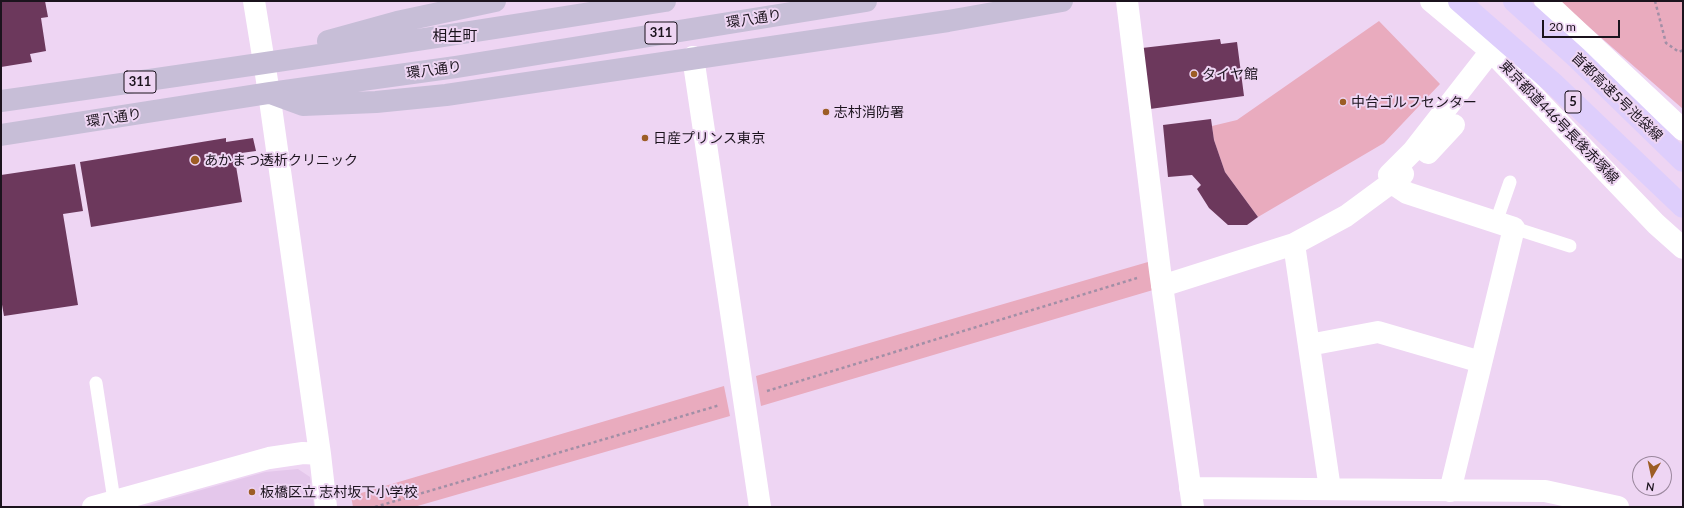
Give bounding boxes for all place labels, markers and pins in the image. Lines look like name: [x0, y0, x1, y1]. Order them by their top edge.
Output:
place label: タイヤ館: [1202, 66, 1258, 82]
marker: タイヤ館: [1189, 69, 1199, 79]
place label: 中台ゴルフセンター: [1351, 94, 1477, 110]
marker: 中台ゴルフセンター: [1338, 97, 1348, 107]
place label: 志村消防署: [834, 104, 904, 120]
marker: 志村消防署: [821, 107, 831, 117]
place label: 日産プリンス東京: [653, 130, 765, 146]
marker: 日産プリンス東京: [640, 133, 650, 143]
place label: あかまつ透析クリニック: [204, 152, 358, 168]
marker: あかまつ透析クリニック: [189, 154, 201, 166]
place label: 板橋区立 志村坂下小学校: [260, 484, 418, 500]
marker: 板橋区立 志村坂下小学校: [247, 487, 257, 497]

